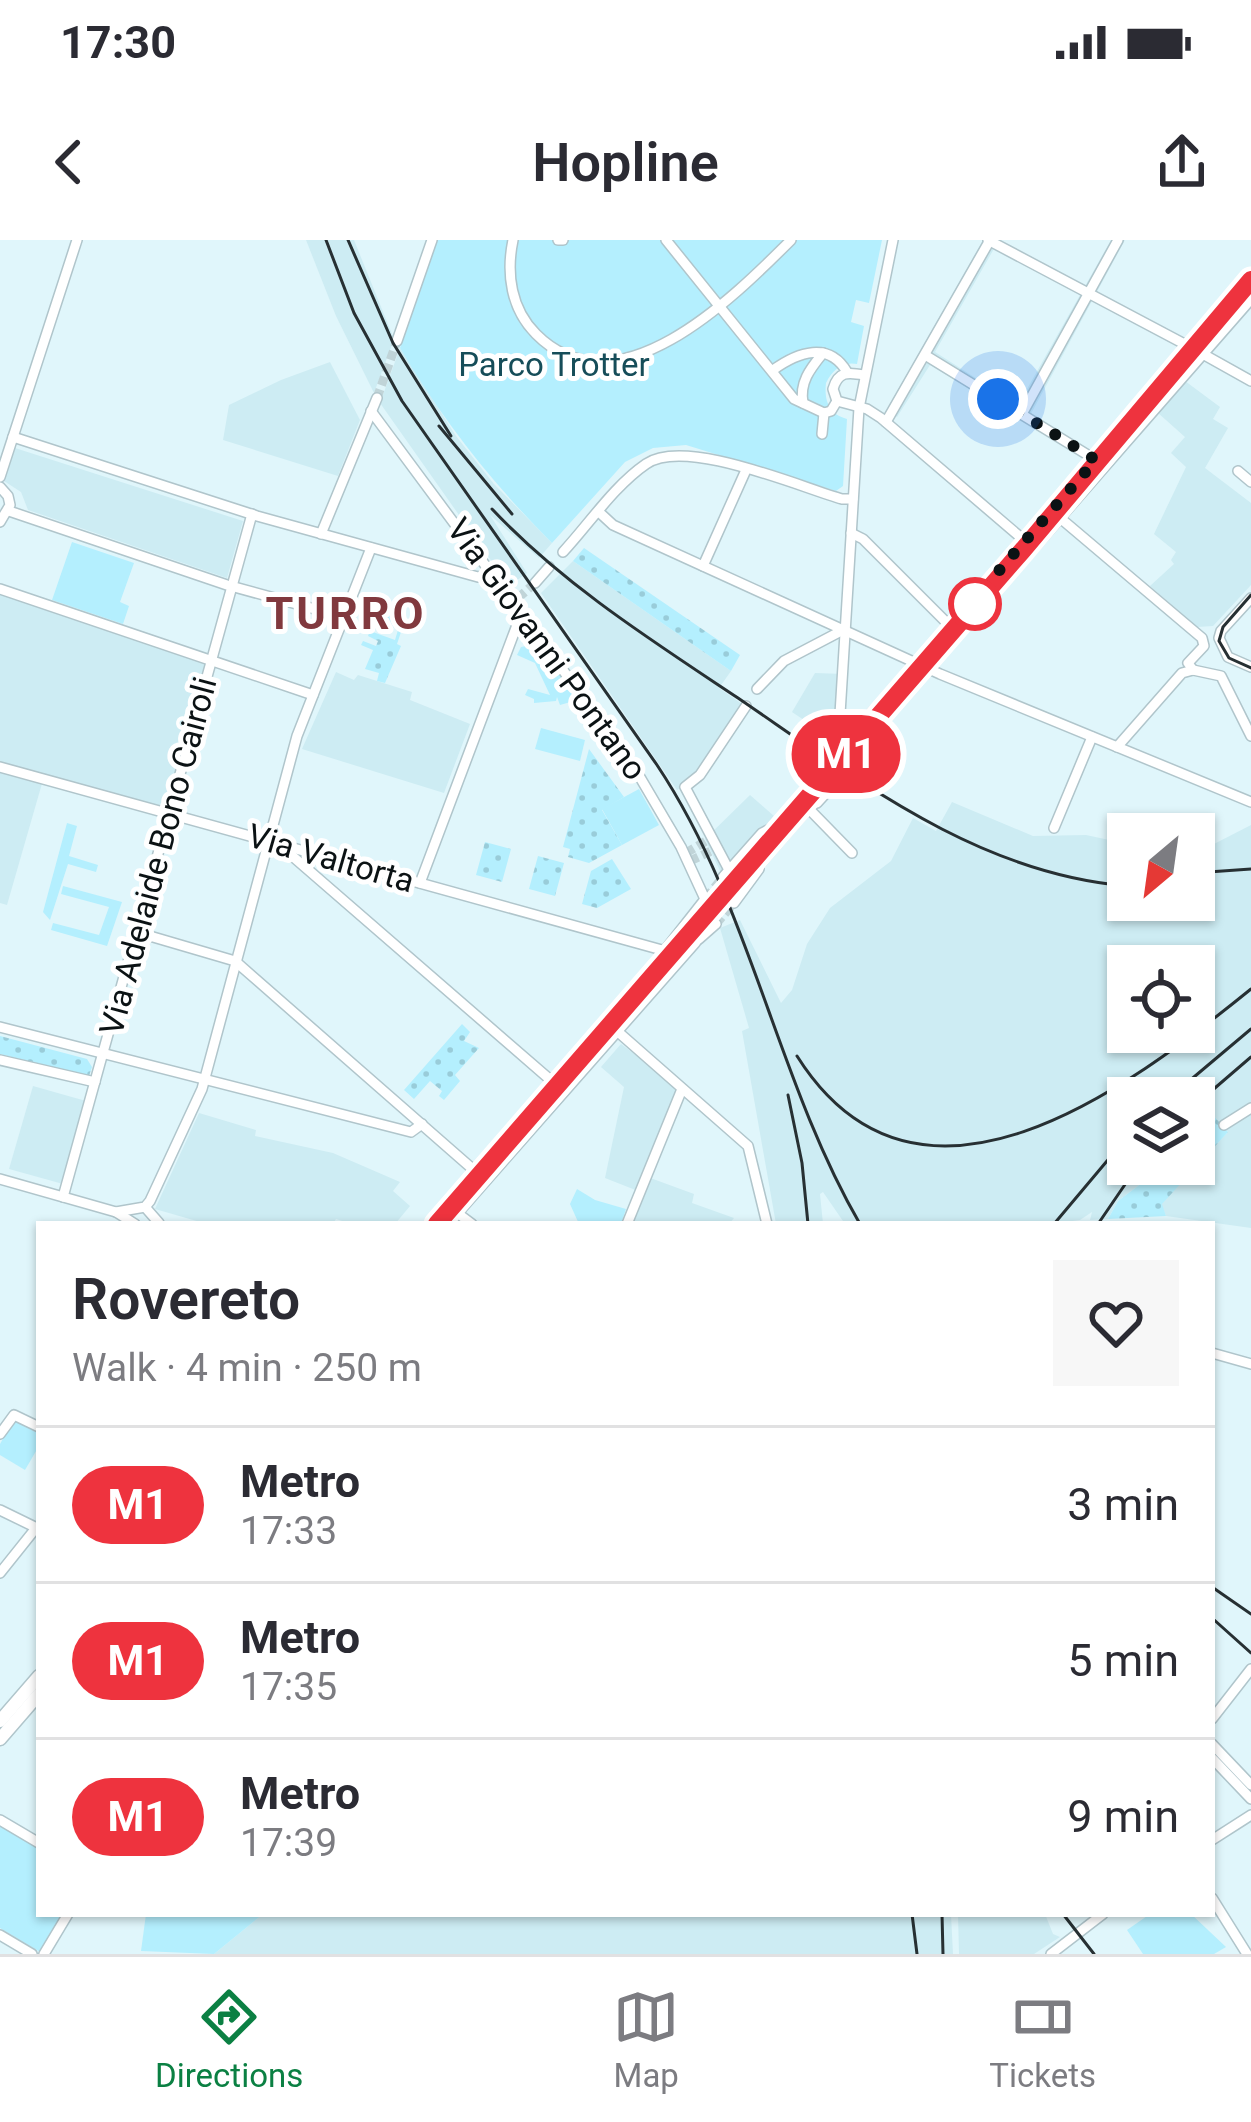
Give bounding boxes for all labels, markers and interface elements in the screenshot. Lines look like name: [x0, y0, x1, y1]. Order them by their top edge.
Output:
text: 17:30: [60, 16, 176, 69]
icon: back: [36, 129, 102, 195]
icon: share: [1149, 129, 1215, 195]
text: Hopline: [532, 131, 719, 194]
park label: Parco Trotter: [458, 345, 650, 384]
your location: [968, 369, 1028, 429]
street label: Via Giovanni Pontano: [439, 510, 655, 788]
unlabelled marker: [950, 579, 1000, 629]
district label: TURRO: [265, 587, 427, 640]
street label: Via Adelaide Bono Cairoli: [91, 673, 225, 1039]
line badge: M1: [792, 715, 900, 793]
text: M1: [816, 729, 876, 778]
north arrow: [1107, 813, 1215, 921]
map controls: [1107, 813, 1215, 1185]
street label: Via Valtorta: [243, 816, 419, 900]
button: locate: [1107, 945, 1215, 1053]
button: layers: [1107, 1077, 1215, 1185]
button: heart: [1053, 1260, 1179, 1386]
text: Rovereto: [72, 1266, 300, 1333]
text: Walk · 4 min · 250 m: [72, 1345, 422, 1391]
text: Metro: [240, 1455, 360, 1508]
text: 3 min: [1067, 1478, 1179, 1531]
text: M1: [108, 1480, 168, 1529]
text: 17:33: [240, 1508, 337, 1554]
text: Metro: [240, 1611, 360, 1664]
text: 5 min: [1067, 1634, 1179, 1687]
text: M1: [108, 1636, 168, 1685]
text: 17:35: [240, 1664, 337, 1710]
text: Metro: [240, 1767, 360, 1820]
text: 9 min: [1067, 1790, 1179, 1843]
text: M1: [108, 1792, 168, 1841]
text: 17:39: [240, 1820, 337, 1866]
tab: Directions: [155, 1984, 303, 2095]
tab: Map: [613, 1984, 679, 2095]
tab: Tickets: [989, 1984, 1096, 2095]

